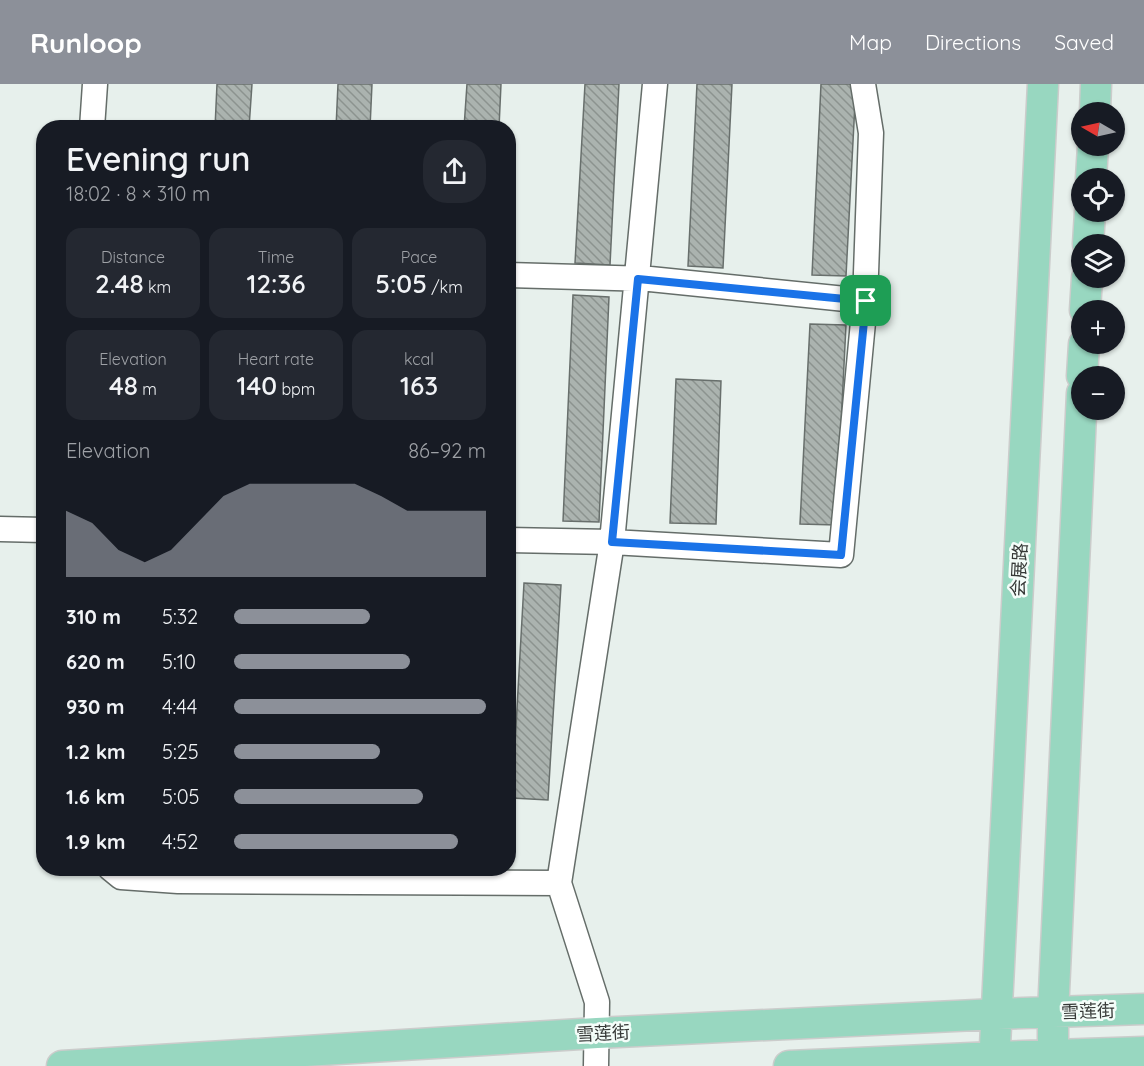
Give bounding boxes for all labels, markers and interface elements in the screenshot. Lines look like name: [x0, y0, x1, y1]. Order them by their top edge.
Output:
text: Runloop: [30, 25, 142, 60]
text: Map: [849, 29, 892, 55]
text: Directions: [925, 29, 1021, 55]
text: Saved: [1054, 29, 1114, 55]
north arrow: [1071, 102, 1125, 156]
map controls: [1071, 102, 1125, 420]
text: Evening run: [66, 138, 251, 179]
button: share: [423, 140, 486, 203]
button: locate: [1071, 168, 1125, 222]
text: 18:02 · 8 × 310 m: [66, 181, 210, 206]
button: layers: [1071, 234, 1125, 288]
text: Distance: [101, 247, 165, 267]
text: Time: [258, 247, 294, 267]
text: Pace: [401, 247, 437, 267]
text: 2.48: [95, 267, 144, 300]
text: 12:36: [246, 267, 306, 300]
text: 5:05: [375, 267, 427, 300]
pin: [840, 275, 891, 326]
text: km: [144, 277, 171, 297]
text: /km: [427, 277, 463, 297]
icon: arrive: [849, 284, 882, 317]
button: +: [1071, 300, 1125, 354]
text: Elevation: [99, 349, 167, 369]
text: Heart rate: [238, 349, 314, 369]
text: kcal: [404, 349, 434, 369]
button: −: [1071, 366, 1125, 420]
text: 48: [109, 369, 138, 402]
text: 140: [237, 369, 277, 402]
text: 163: [400, 369, 438, 402]
text: m: [138, 379, 157, 399]
text: bpm: [277, 379, 315, 399]
text: Elevation: [66, 438, 150, 463]
text: 86–92 m: [408, 438, 486, 463]
street label: 会展路: [1006, 542, 1032, 598]
text: 310 m: [66, 604, 121, 629]
text: 5:32: [162, 604, 198, 629]
text: 620 m: [66, 649, 125, 674]
text: 5:10: [162, 649, 196, 674]
text: 930 m: [66, 694, 124, 719]
text: 4:44: [162, 694, 197, 719]
text: 1.2 km: [66, 739, 126, 764]
text: 5:25: [162, 739, 199, 764]
text: 1.6 km: [66, 784, 125, 809]
text: 5:05: [162, 784, 199, 809]
text: 1.9 km: [66, 829, 126, 854]
text: 4:52: [162, 829, 198, 854]
street label: 雪莲街: [1061, 999, 1115, 1023]
street label: 雪莲街: [575, 1020, 631, 1046]

